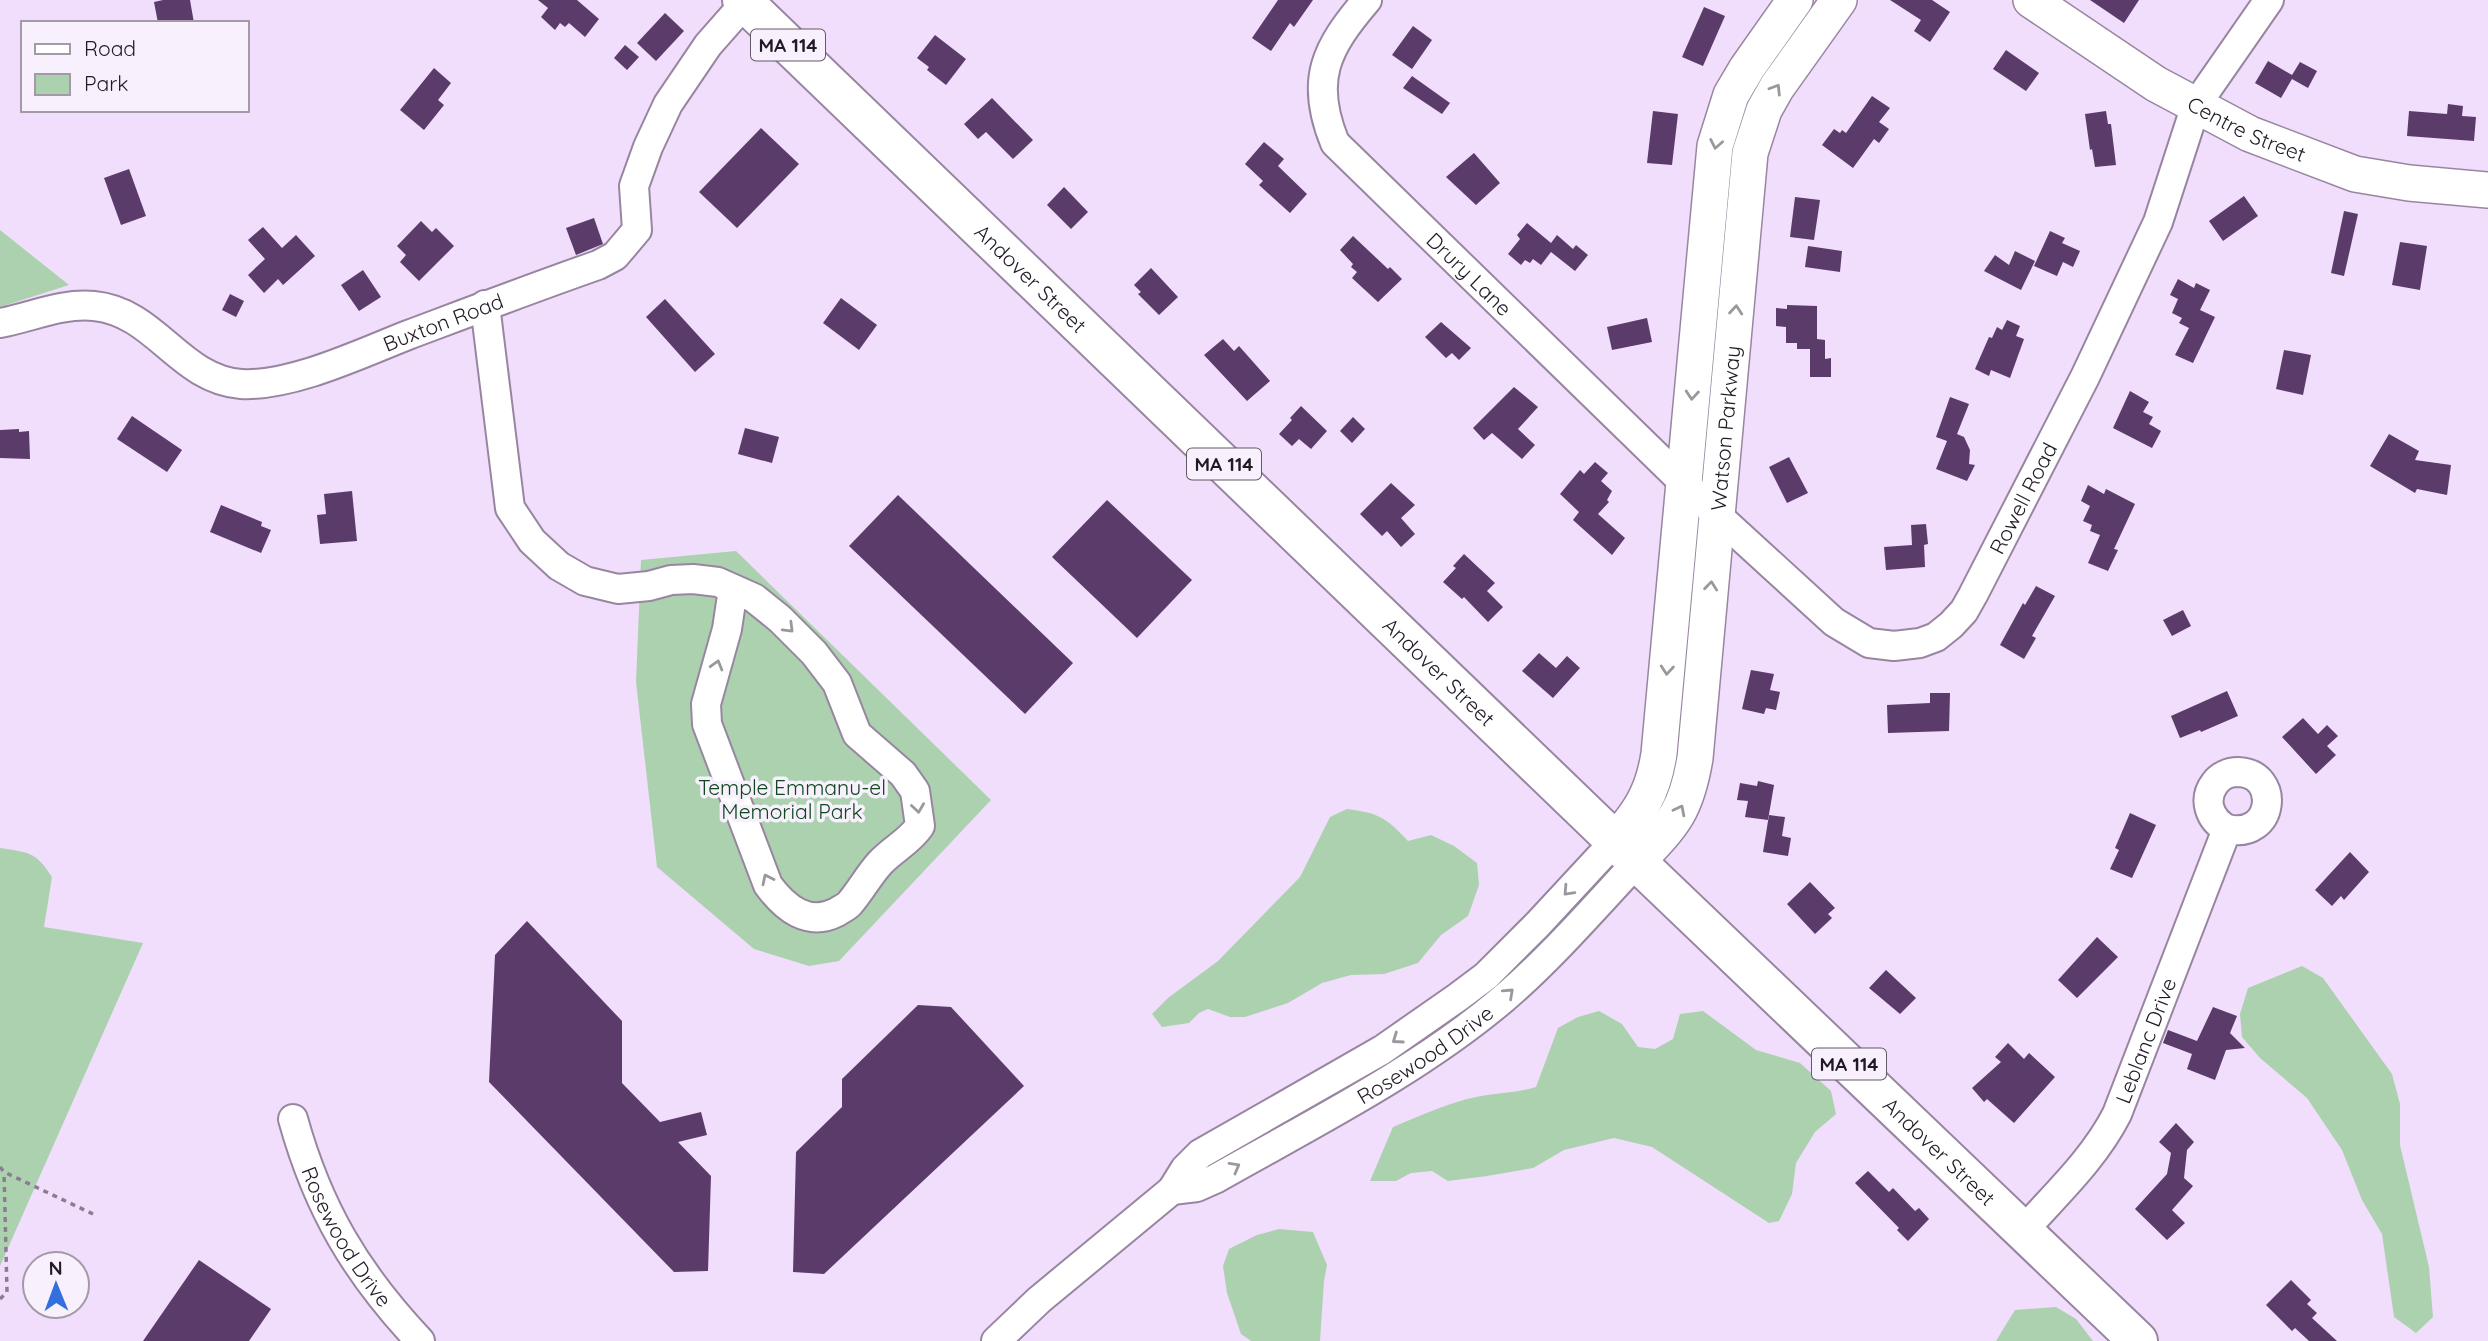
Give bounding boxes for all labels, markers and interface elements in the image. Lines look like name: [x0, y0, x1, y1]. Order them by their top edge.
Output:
legend: [21, 21, 248, 112]
road number: MA 114: [751, 30, 825, 60]
text: Road: [84, 35, 136, 61]
text: Park: [84, 70, 128, 96]
one-way arrow: [1768, 84, 1781, 97]
street label: Centre Street: [2183, 90, 2309, 167]
one-way arrow: [1710, 138, 1725, 150]
street label: Andover Street: [969, 218, 1092, 338]
street label: Drury Lane: [1421, 227, 1517, 321]
street label: Buxton Road: [379, 287, 507, 357]
one-way arrow: [1728, 304, 1743, 315]
street label: Watson Parkway: [1705, 344, 1745, 512]
one-way arrow: [1684, 389, 1699, 401]
street label: Rowell Road: [1983, 438, 2062, 558]
road number: MA 114: [1187, 449, 1261, 480]
one-way arrow: [1703, 580, 1718, 591]
street label: Andover Street: [1378, 612, 1500, 731]
one-way arrow: [780, 619, 793, 632]
one-way arrow: [709, 659, 724, 671]
one-way arrow: [1659, 665, 1674, 676]
park label: Temple Emmanu-el Memorial Park: [698, 774, 886, 824]
one-way arrow: [910, 802, 925, 814]
one-way arrow: [1672, 805, 1686, 817]
one-way arrow: [761, 874, 775, 886]
one-way arrow: [1564, 883, 1577, 896]
street label: Leblanc Drive: [2109, 974, 2181, 1107]
one-way arrow: [1501, 988, 1514, 1001]
street label: Rosewood Drive: [1352, 999, 1498, 1109]
one-way arrow: [1392, 1031, 1405, 1043]
road number: MA 114: [1812, 1048, 1886, 1080]
street label: Andover Street: [1878, 1092, 2001, 1211]
one-way arrow: [1228, 1162, 1240, 1175]
street label: Rosewood Drive: [296, 1163, 398, 1312]
north arrow: [21, 1250, 91, 1320]
text: N: [49, 1256, 63, 1280]

